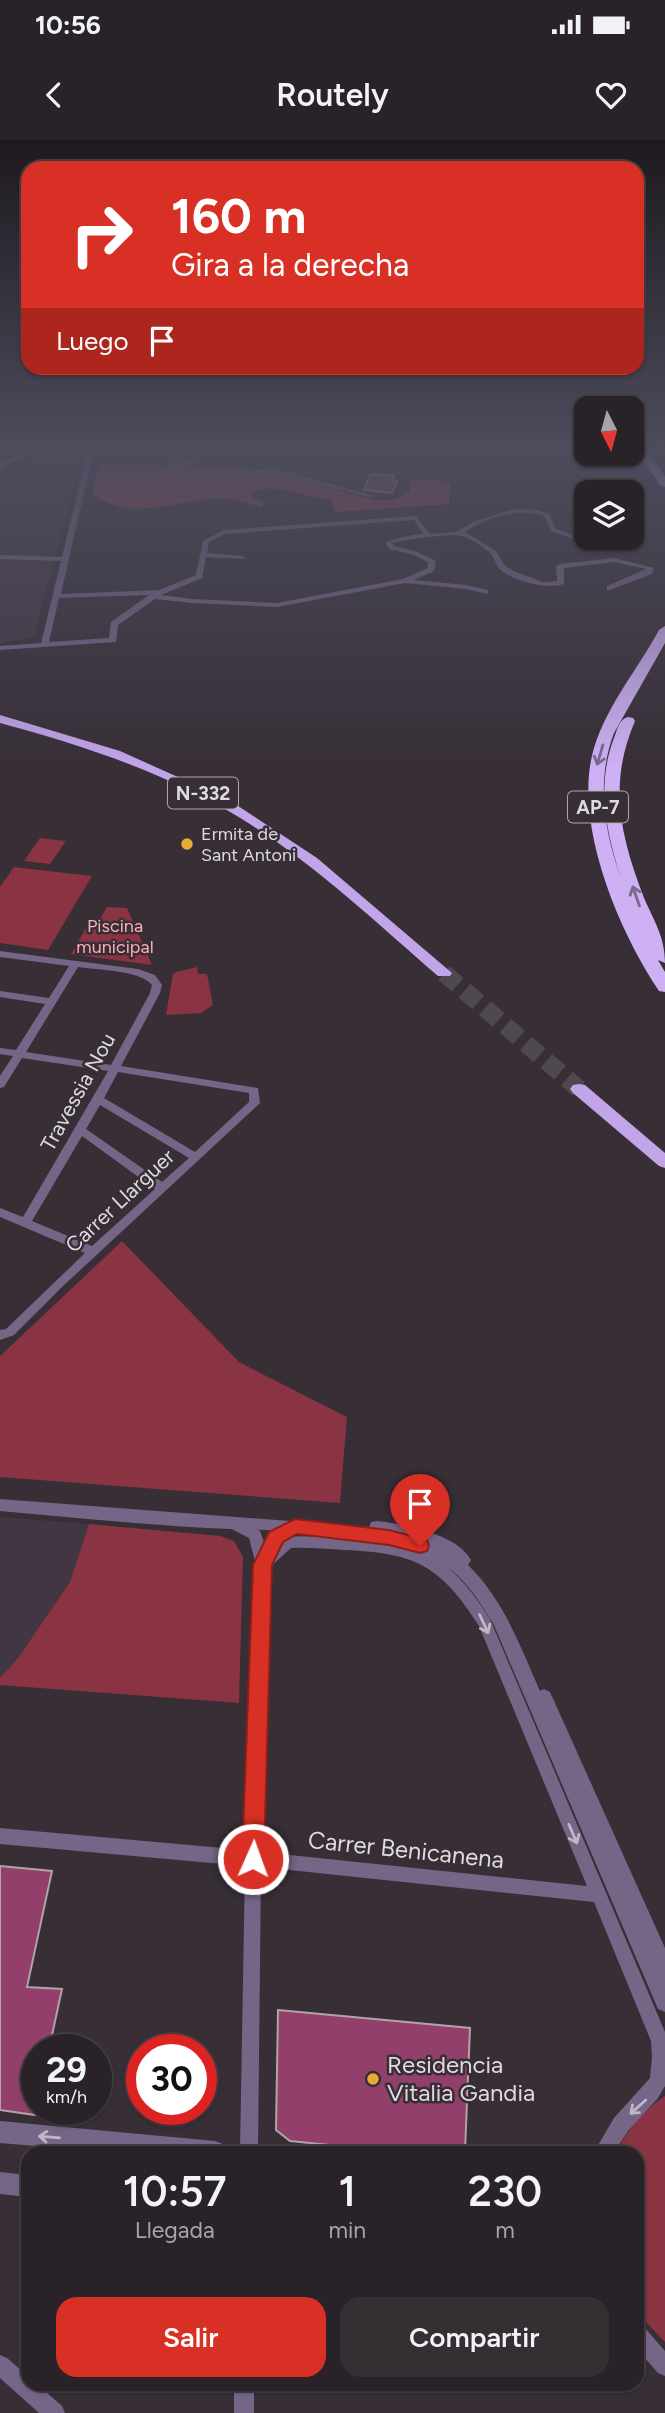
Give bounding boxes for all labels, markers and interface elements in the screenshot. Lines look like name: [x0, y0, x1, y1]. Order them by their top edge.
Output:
text: 10:56: [35, 9, 101, 41]
icon: back: [35, 76, 73, 114]
text: Routely: [276, 76, 389, 114]
icon: heart: [592, 76, 630, 114]
text: 160 m: [171, 186, 306, 245]
icon: right: [56, 189, 147, 280]
text: Gira a la derecha: [171, 246, 409, 284]
icon: arrive: [143, 322, 181, 360]
text: Luego: [56, 325, 129, 357]
north arrow: [574, 396, 644, 466]
map controls: [574, 396, 644, 550]
button: layers: [574, 480, 644, 550]
one-way arrow: [592, 744, 605, 766]
road number: N-332: [168, 778, 238, 808]
road number: AP-7: [568, 792, 628, 822]
place label: Ermita de Sant Antoni: [201, 823, 296, 866]
marker: Ermita de Sant Antoni: [179, 836, 195, 852]
one-way arrow: [629, 885, 642, 907]
park label: Piscina municipal: [76, 915, 154, 958]
street label: Travessia Nou: [35, 1028, 120, 1155]
street label: Carrer Llarguer: [60, 1144, 179, 1257]
pin: [390, 1474, 450, 1546]
icon: arrive: [401, 1485, 439, 1523]
one-way arrow: [478, 1613, 492, 1634]
position arrow: [216, 1822, 290, 1896]
one-way arrow: [567, 1822, 580, 1844]
street label: Carrer Benicanena: [307, 1825, 506, 1874]
speed limit sign: 30: [126, 2034, 217, 2125]
text: 29: [46, 2049, 87, 2091]
place label: Residencia Vitalia Gandia: [387, 2050, 535, 2107]
marker: Residencia Vitalia Gandia: [365, 2071, 381, 2087]
text: km/h: [46, 2086, 87, 2108]
one-way arrow: [629, 2098, 647, 2114]
one-way arrow: [38, 2130, 61, 2143]
text: 10:57: [123, 2166, 227, 2217]
text: 1: [338, 2166, 356, 2217]
text: 230: [468, 2166, 542, 2217]
text: Llegada: [135, 2216, 215, 2244]
text: min: [328, 2216, 366, 2244]
text: m: [495, 2216, 515, 2244]
button: Salir: [56, 2297, 326, 2377]
button: Compartir: [340, 2297, 609, 2377]

